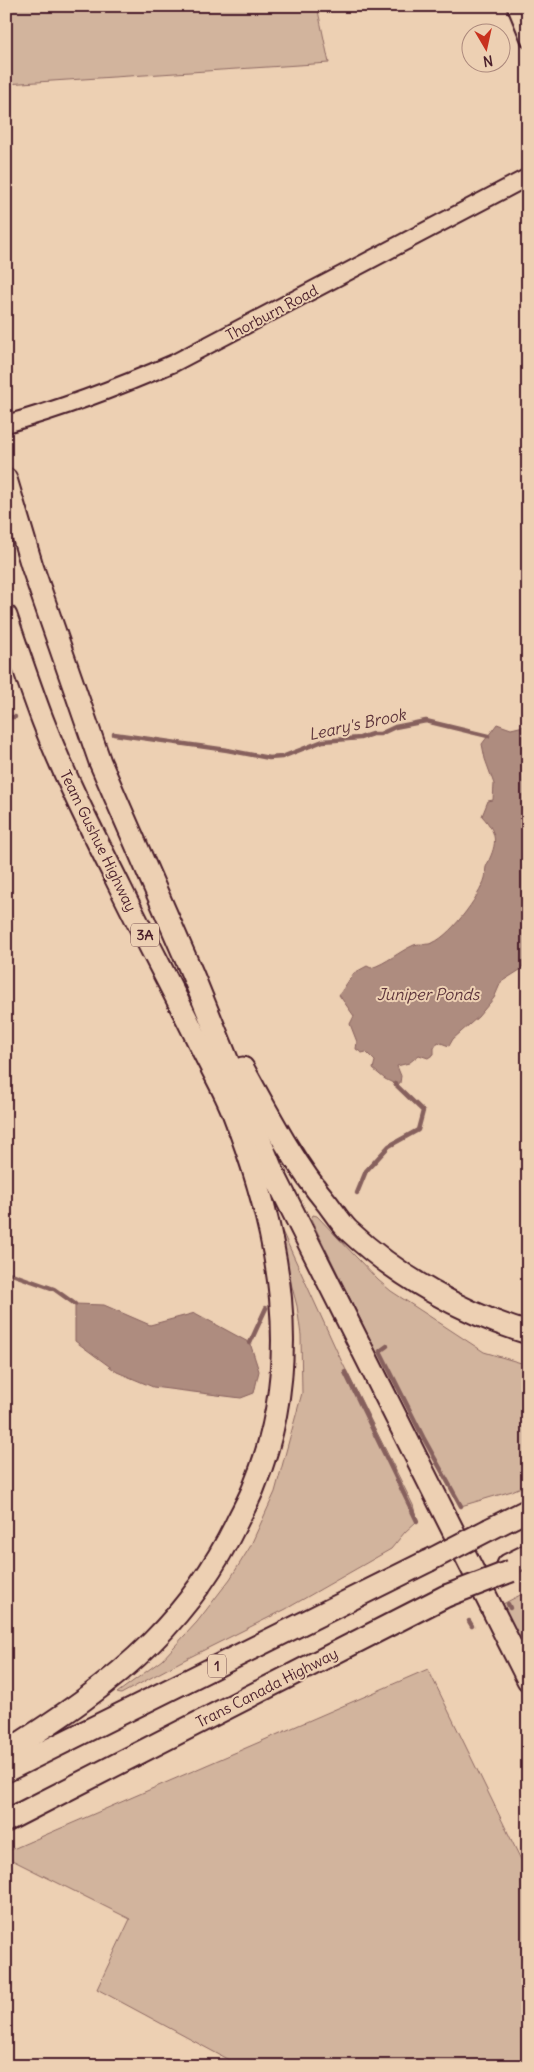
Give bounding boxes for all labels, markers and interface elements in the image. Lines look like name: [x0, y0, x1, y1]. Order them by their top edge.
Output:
north arrow: [462, 22, 512, 72]
text: N: [482, 51, 494, 70]
street label: Thorburn Road: [222, 280, 321, 345]
water label: Leary's Brook: [307, 704, 409, 744]
street label: Team Gushue Highway: [56, 767, 141, 915]
road number: 3A: [131, 924, 159, 946]
water label: Juniper Ponds: [377, 984, 480, 1004]
street label: Trans Canada Highway: [193, 1644, 341, 1732]
road number: 1: [208, 1654, 226, 1678]

